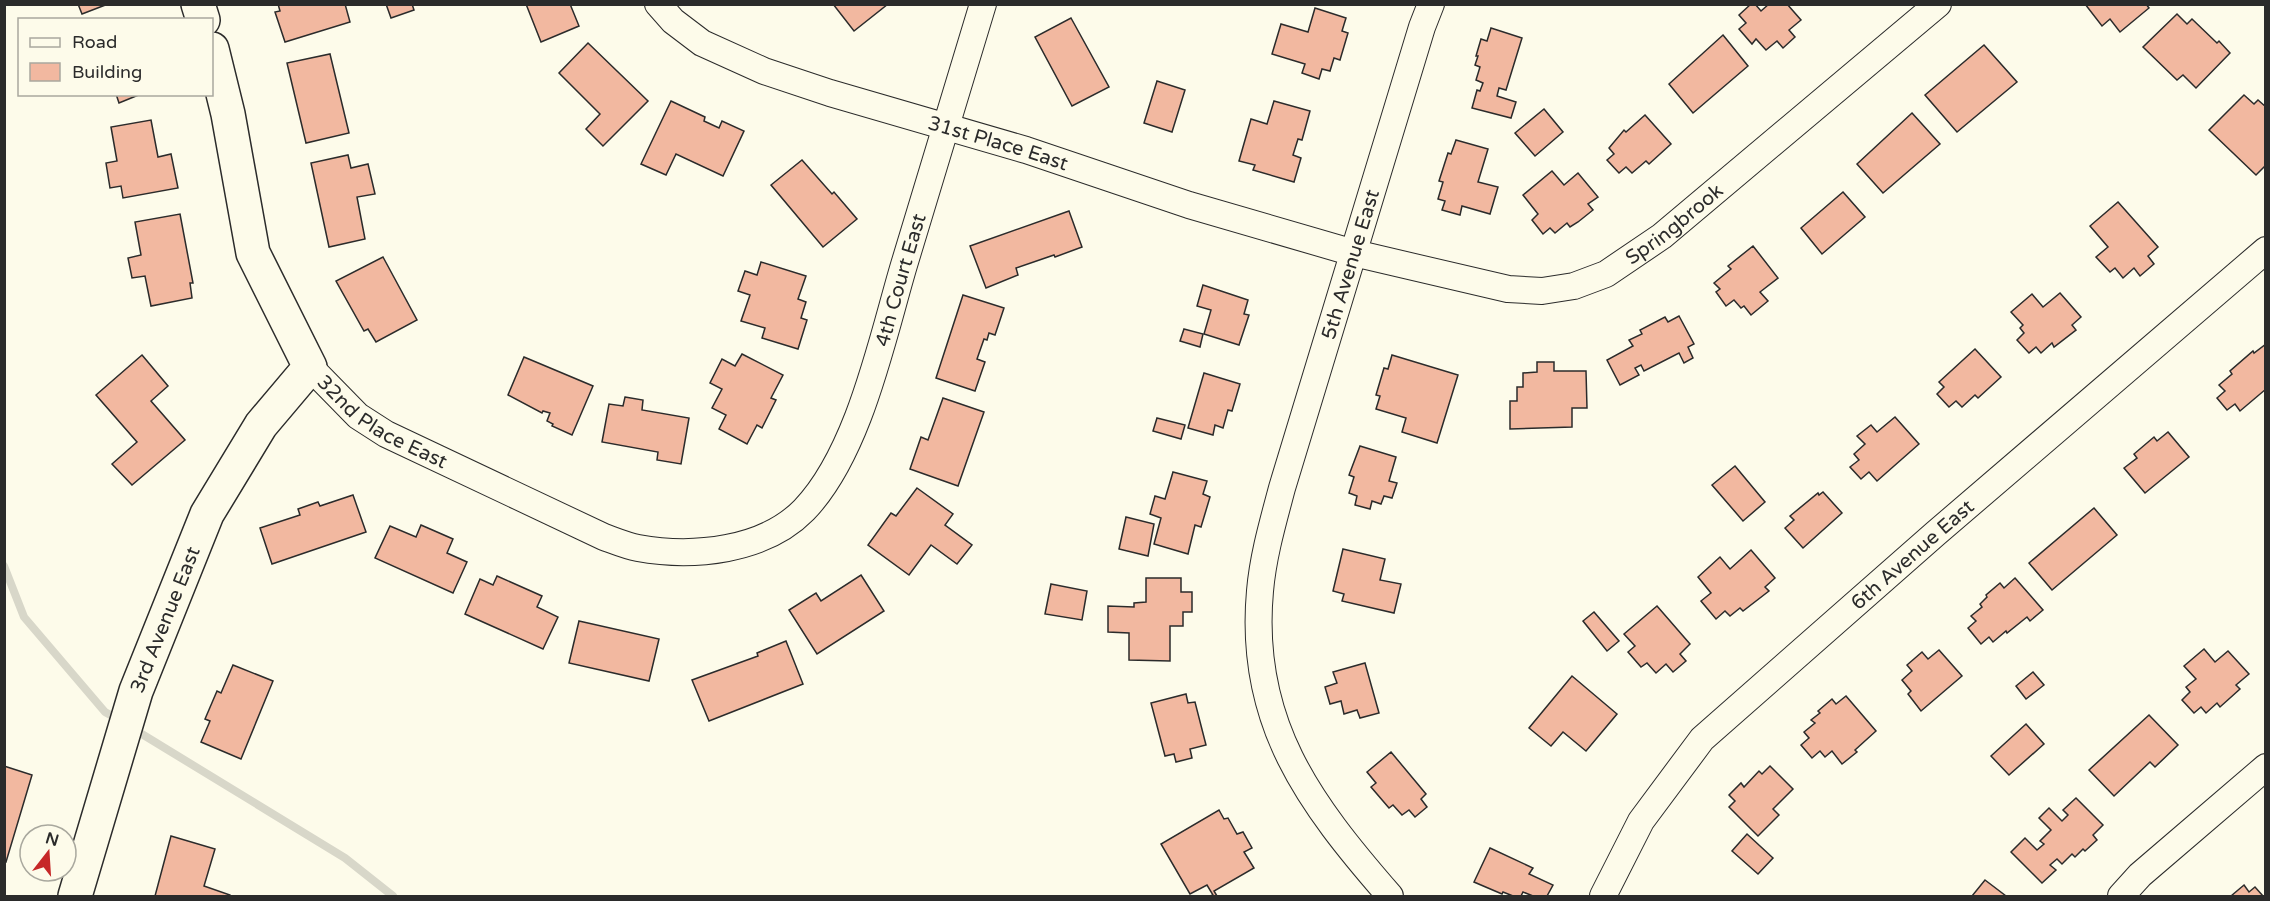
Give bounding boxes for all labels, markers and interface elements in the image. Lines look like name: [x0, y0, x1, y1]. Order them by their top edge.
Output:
legend: [18, 18, 213, 96]
text: Road: [72, 31, 117, 53]
text: Building: [72, 61, 142, 83]
street label: 31st Place East: [925, 111, 1071, 176]
street label: Springbrook: [1621, 179, 1728, 270]
street label: 5th Avenue East: [1317, 186, 1385, 342]
street label: 4th Court East: [871, 211, 932, 349]
street label: 32nd Place East: [312, 370, 451, 474]
street label: 6th Avenue East: [1846, 495, 1979, 615]
street label: 3rd Avenue East: [126, 543, 206, 696]
north arrow: [18, 823, 78, 883]
text: N: [43, 828, 61, 851]

